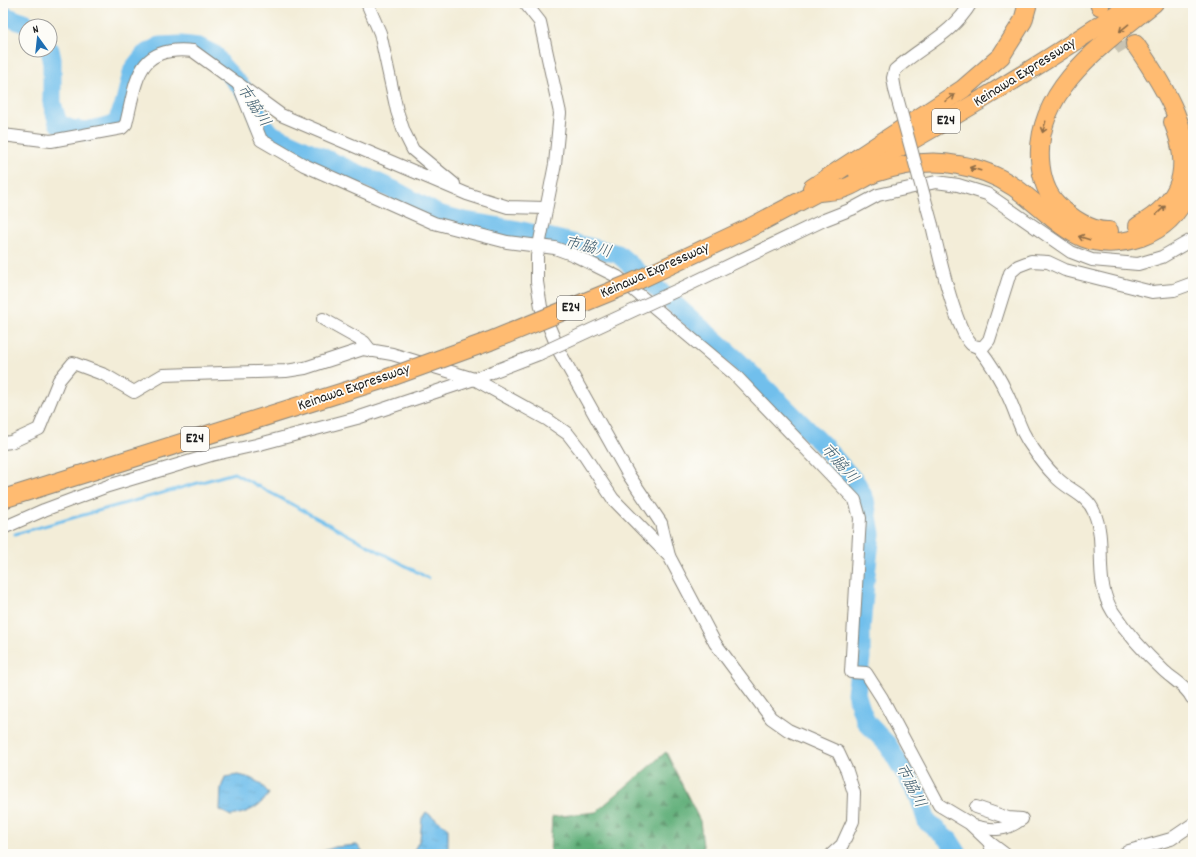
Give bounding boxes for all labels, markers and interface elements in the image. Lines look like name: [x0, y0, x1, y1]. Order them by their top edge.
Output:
north arrow: [18, 18, 58, 58]
text: N: [31, 22, 41, 39]
one-way arrow: [1118, 23, 1129, 32]
street label: Keinawa Expressway: [969, 32, 1081, 113]
water label: 市脇川: [230, 80, 276, 132]
one-way arrow: [944, 94, 955, 102]
road number: E24: [932, 109, 960, 133]
one-way arrow: [1040, 121, 1047, 134]
one-way arrow: [969, 165, 982, 172]
one-way arrow: [1156, 206, 1166, 215]
water label: 市脇川: [562, 231, 614, 265]
one-way arrow: [1077, 234, 1090, 241]
street label: Keinawa Expressway: [597, 237, 714, 305]
road number: E24: [557, 296, 585, 320]
street label: Keinawa Expressway: [295, 358, 414, 417]
road number: E24: [181, 427, 209, 451]
water label: 市脇川: [815, 438, 863, 490]
water label: 市脇川: [889, 759, 931, 813]

